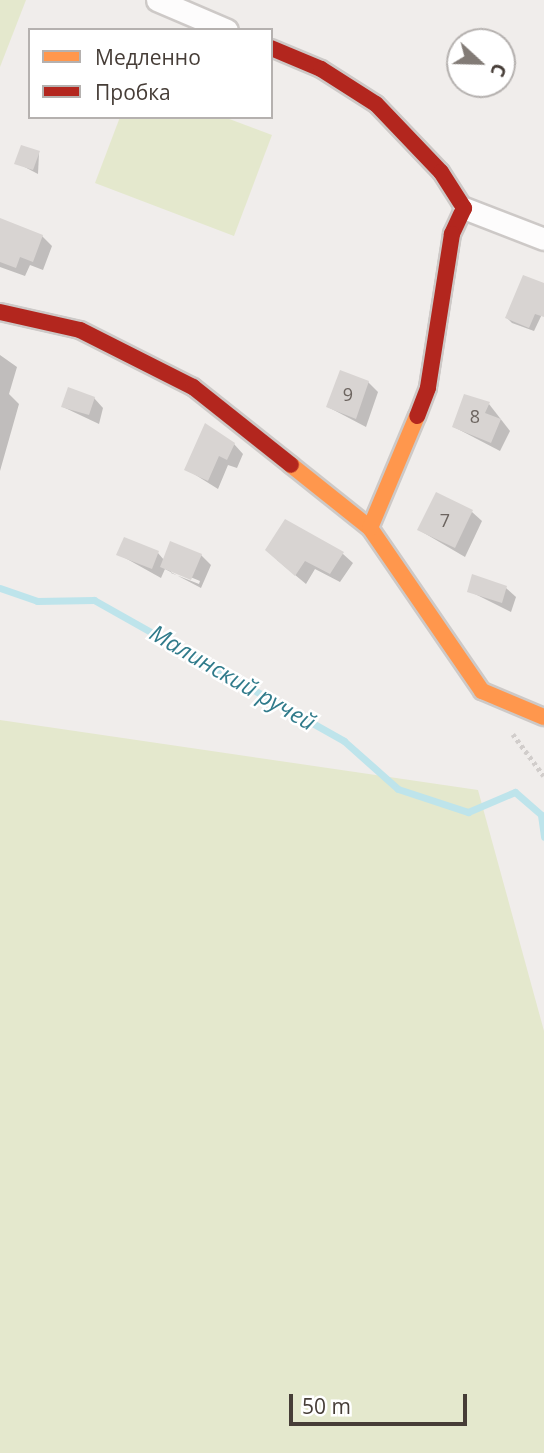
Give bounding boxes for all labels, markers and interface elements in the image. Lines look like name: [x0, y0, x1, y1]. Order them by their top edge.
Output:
legend: [28, 28, 273, 119]
north arrow: [446, 28, 516, 98]
text: Медленно: [95, 43, 201, 71]
text: С: [484, 60, 513, 81]
text: Пробка: [95, 78, 171, 106]
house number: 9: [343, 383, 353, 405]
house number: 8: [470, 405, 480, 427]
house number: 7: [440, 509, 450, 531]
water label: Малинский ручей: [145, 618, 321, 736]
scale bar: [292, 1380, 470, 1424]
text: 50 m: [302, 1392, 351, 1420]

